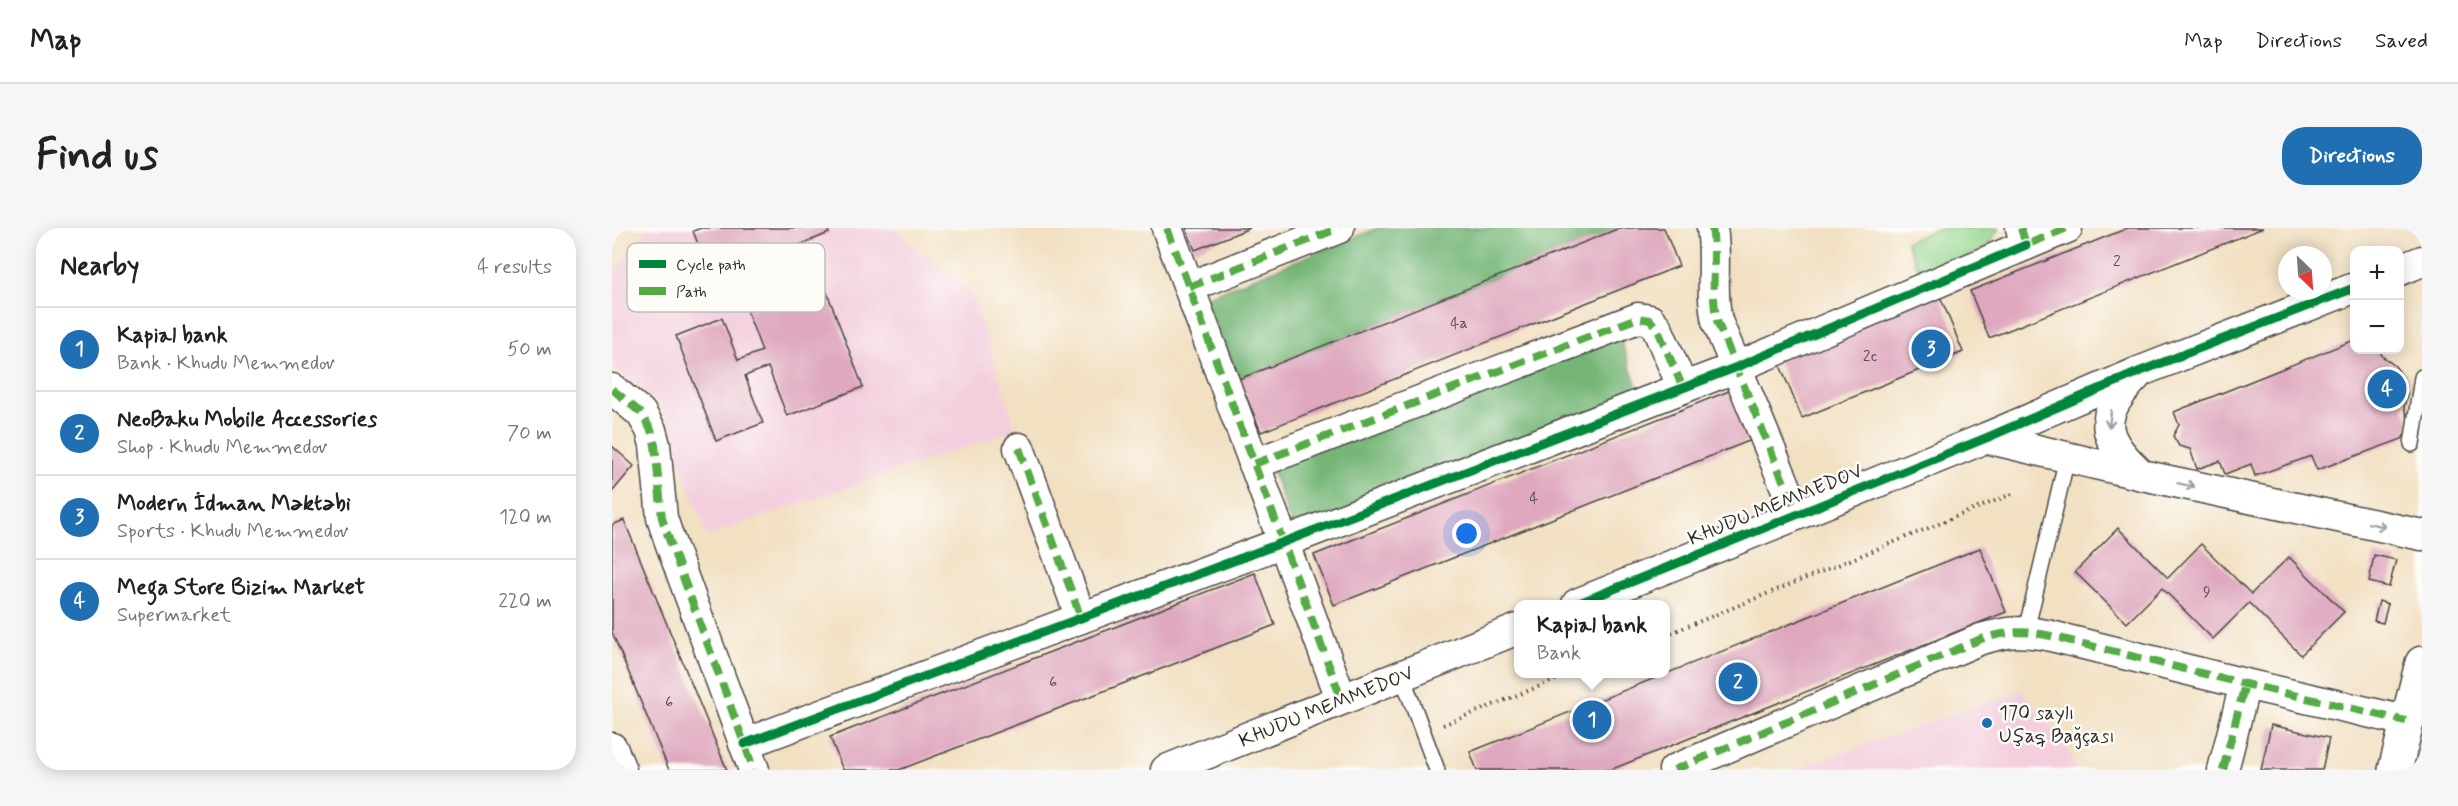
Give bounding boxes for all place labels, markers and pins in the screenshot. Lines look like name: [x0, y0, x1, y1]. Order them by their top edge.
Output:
pin: 3: [1912, 326, 1950, 372]
pin: 4: [2368, 366, 2406, 412]
pin: 2: [1718, 660, 1758, 704]
pin: 1: [1572, 698, 1612, 742]
place label: 170 saylı Uşaq Bağçası: [1999, 700, 2115, 750]
marker: 170 saylı Uşaq Bağçası: [1980, 716, 1994, 730]

